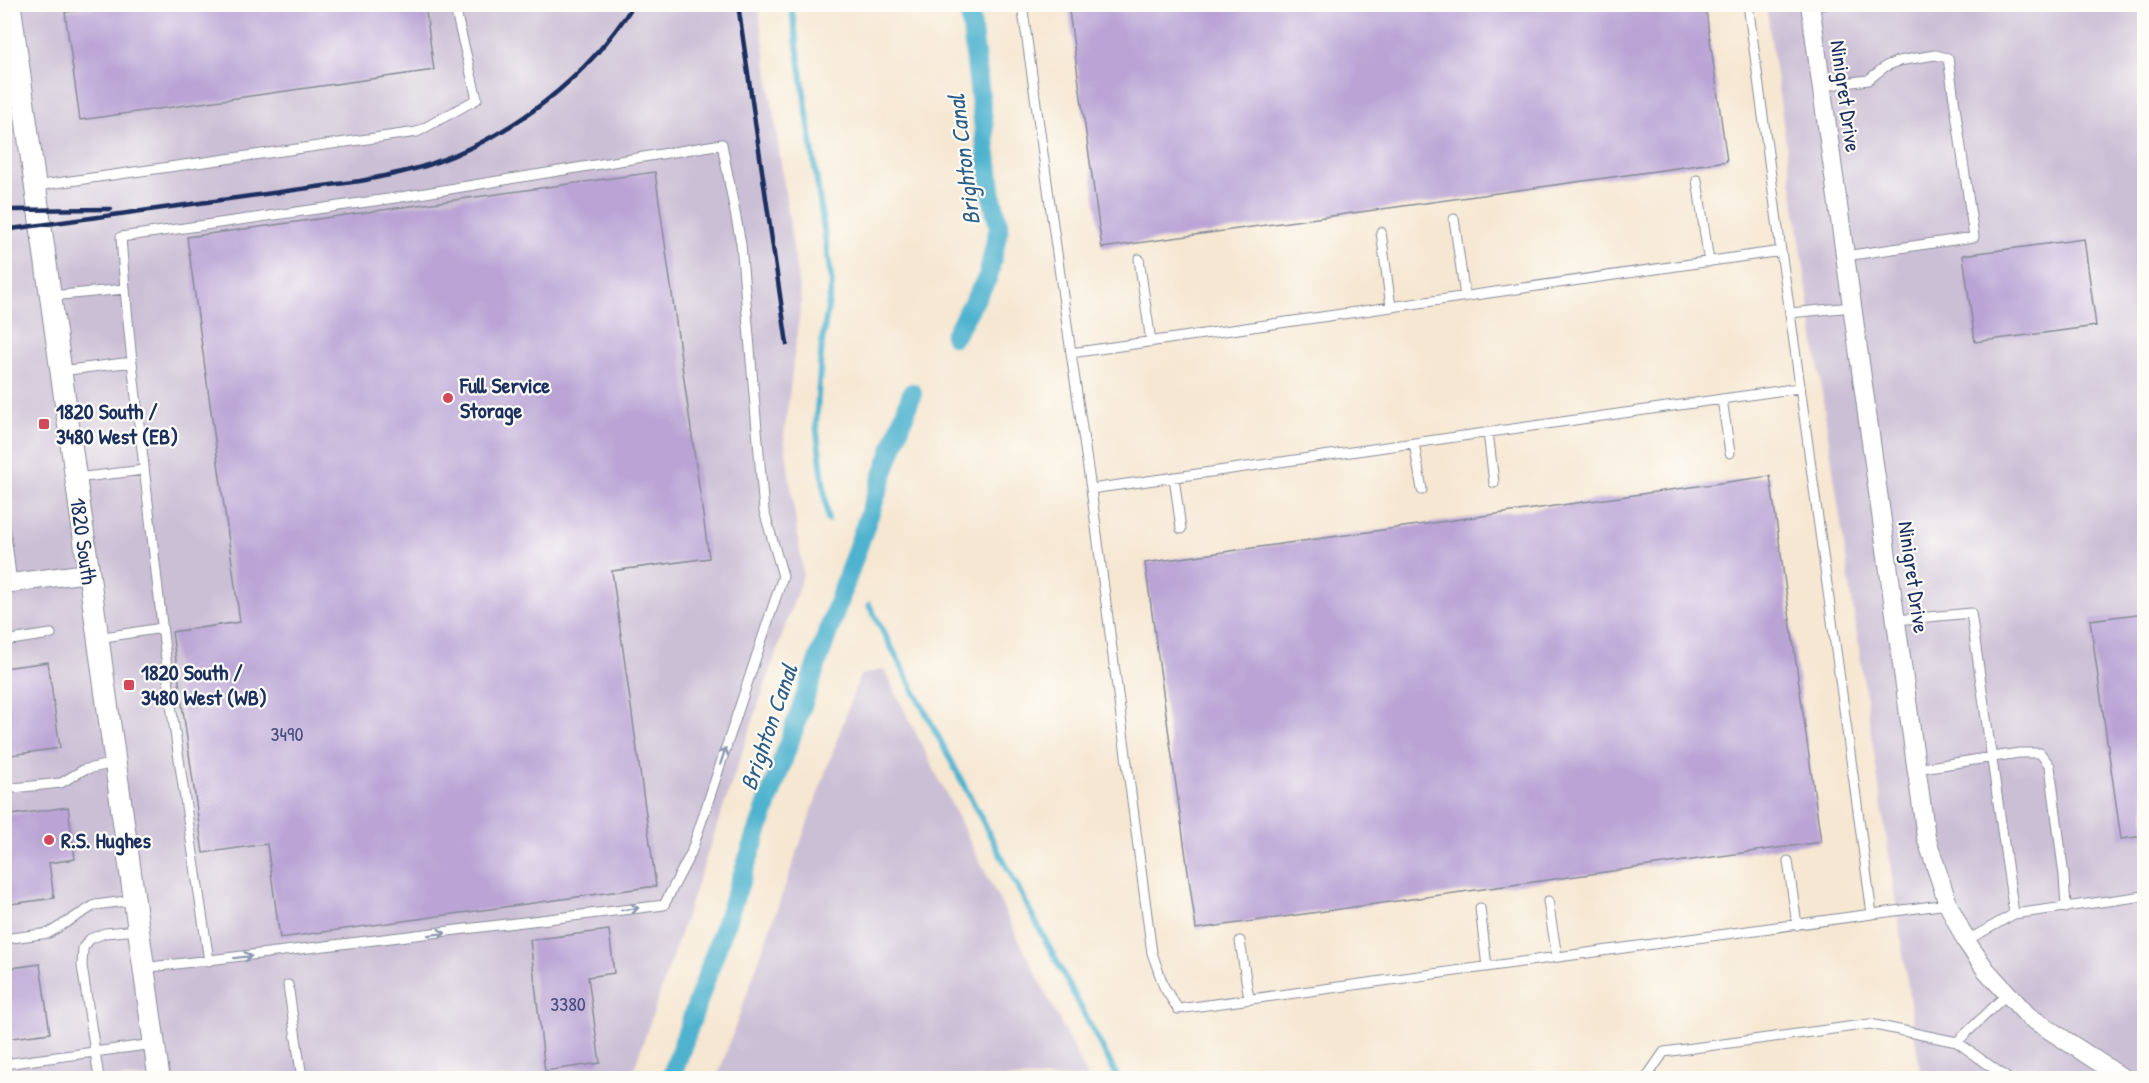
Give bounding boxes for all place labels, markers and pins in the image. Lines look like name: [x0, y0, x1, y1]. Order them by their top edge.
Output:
place label: Full Service Storage: [459, 370, 550, 426]
marker: Full Service Storage: [441, 391, 455, 405]
place label: 1820 South / 3480 West (EB): [56, 396, 178, 451]
marker: 1820 South / 3480 West (EB): [37, 417, 51, 431]
place label: 1820 South / 3480 West (WB): [141, 657, 267, 712]
marker: 1820 South / 3480 West (WB): [122, 678, 136, 692]
place label: R.S. Hughes: [61, 825, 151, 856]
marker: R.S. Hughes: [42, 833, 56, 847]

